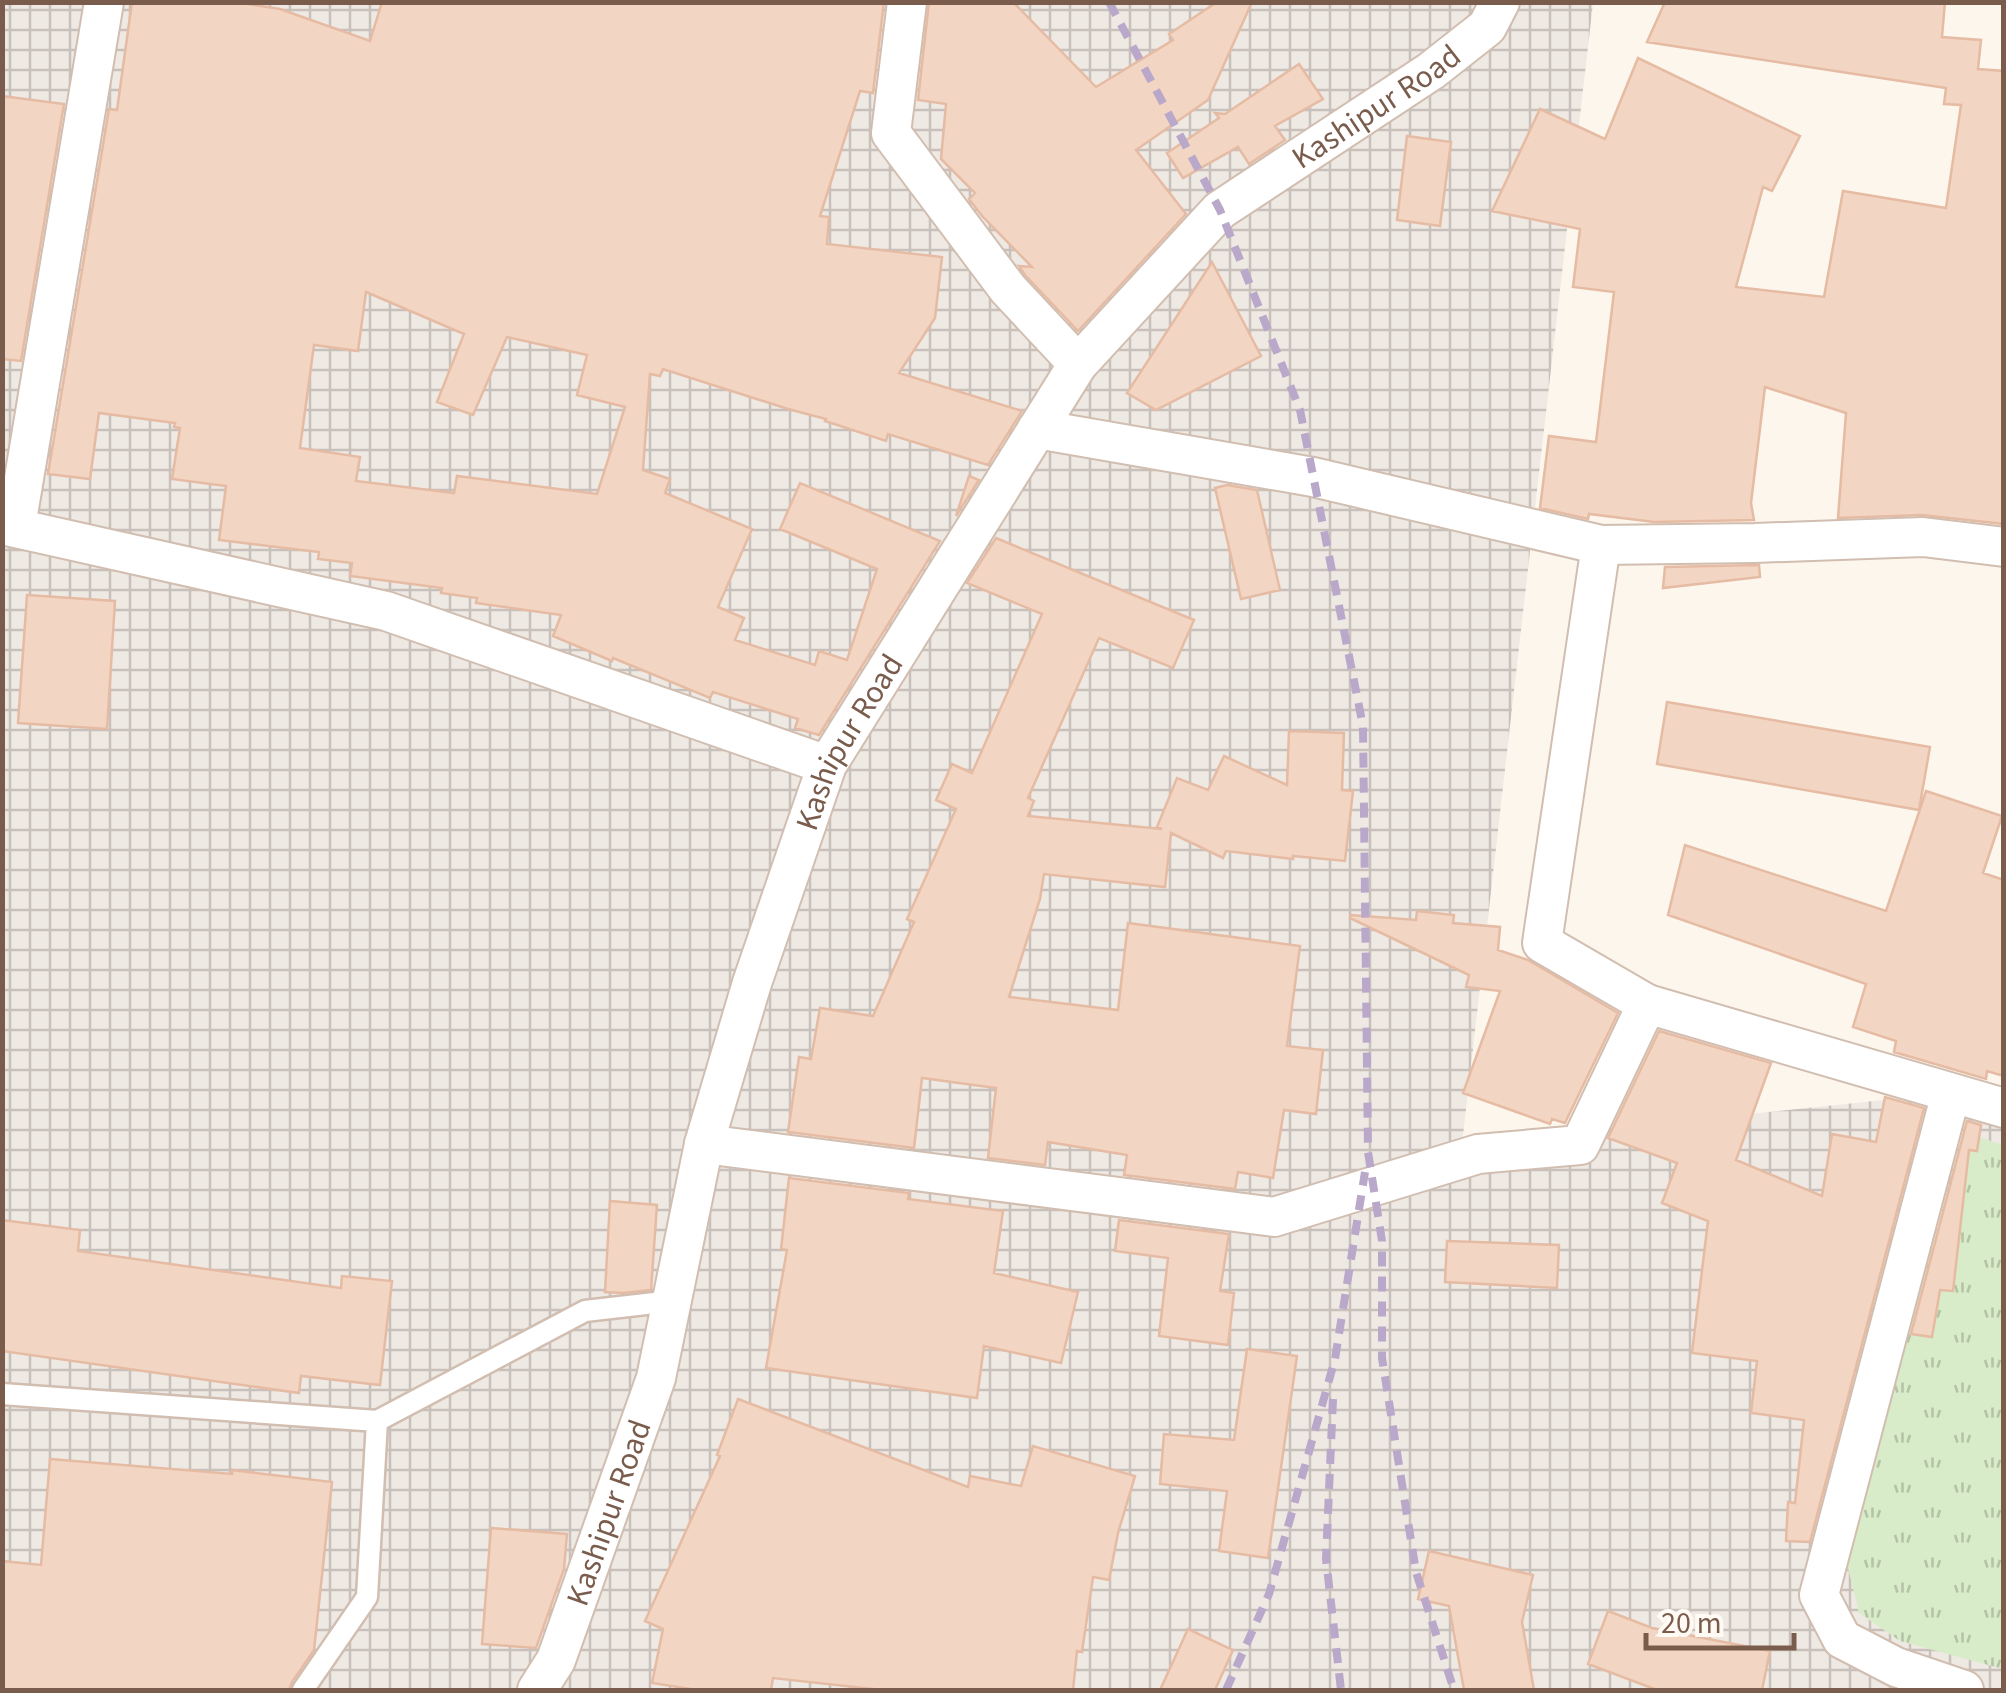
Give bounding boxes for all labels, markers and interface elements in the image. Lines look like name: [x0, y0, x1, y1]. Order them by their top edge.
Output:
street label: Kashipur Road: [1283, 34, 1471, 181]
street label: Kashipur Road: [784, 645, 915, 837]
street label: Kashipur Road: [555, 1413, 663, 1612]
scale bar: [1646, 1588, 1794, 1650]
text: 20 m: [1661, 1602, 1722, 1645]

